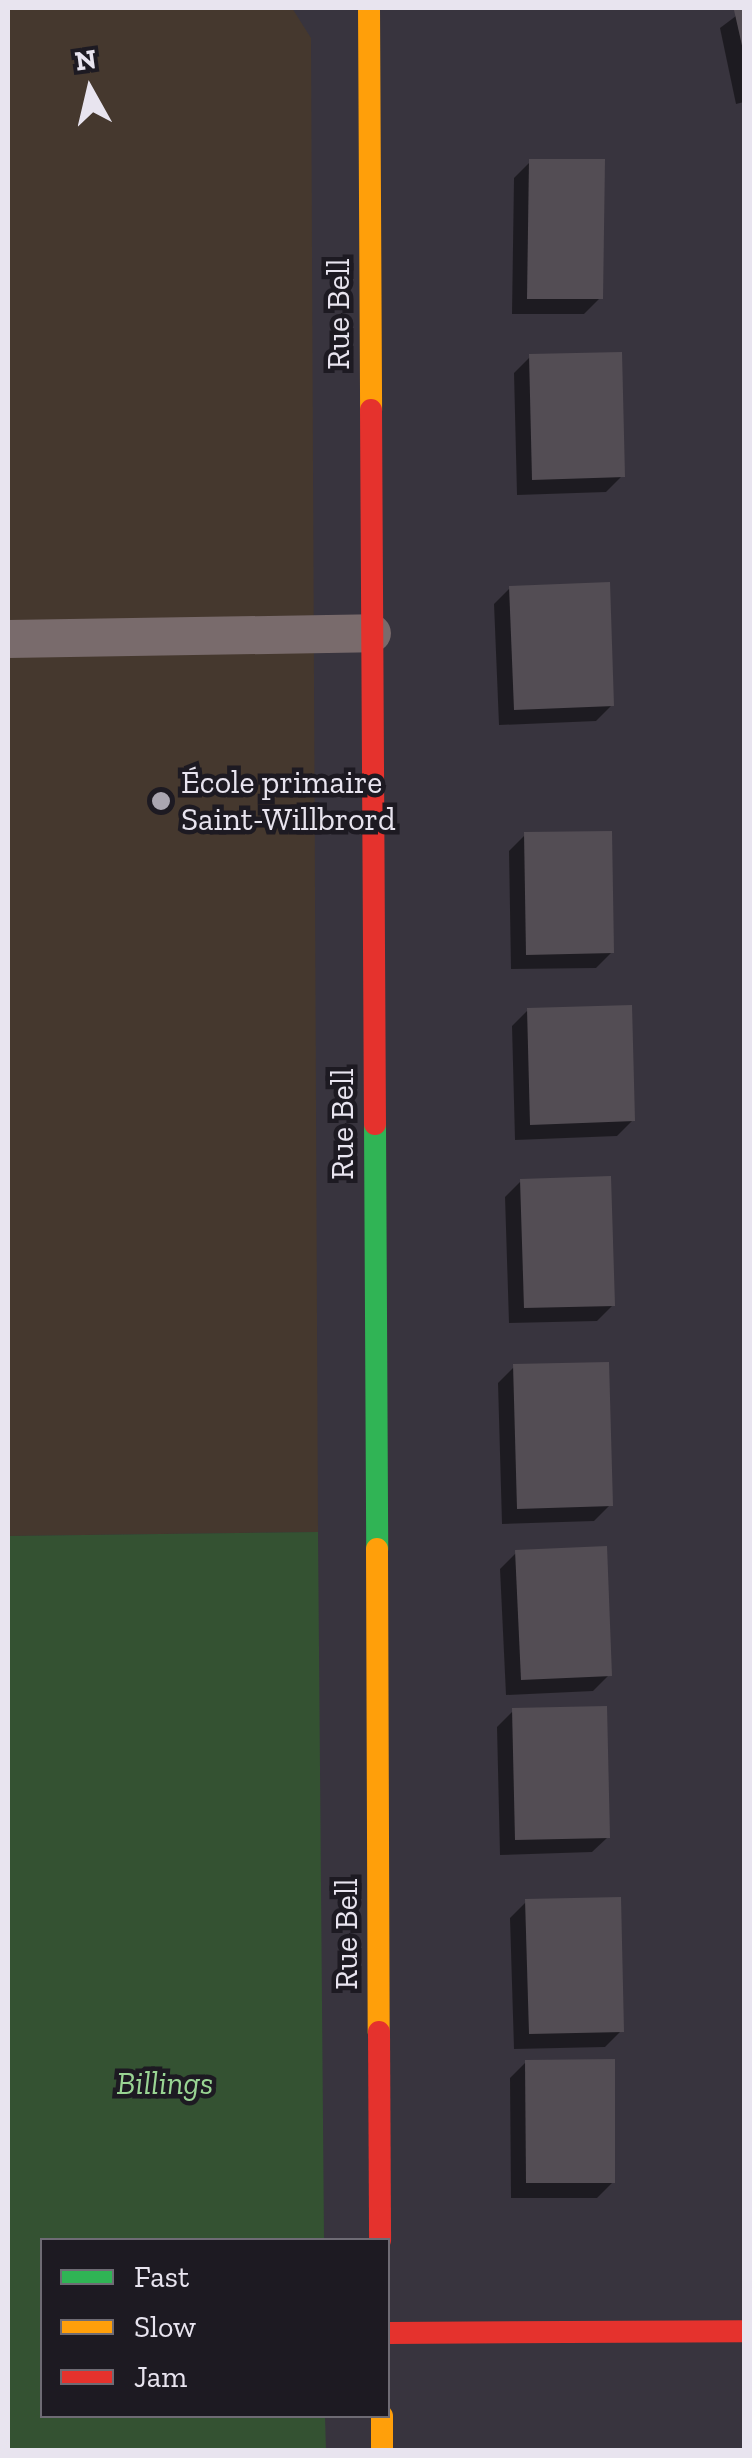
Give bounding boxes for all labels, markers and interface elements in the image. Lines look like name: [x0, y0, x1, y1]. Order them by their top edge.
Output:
north arrow: [40, 40, 140, 140]
text: N: [73, 42, 99, 78]
street label: Rue Bell: [319, 258, 357, 370]
place label: École primaire Saint-Willbrord: [181, 764, 396, 839]
marker: École primaire Saint-Willbrord: [150, 790, 172, 812]
street label: Rue Bell: [323, 1068, 361, 1180]
street label: Rue Bell: [327, 1878, 365, 1990]
park label: Billings: [117, 2064, 213, 2102]
legend: [40, 2238, 390, 2418]
text: Fast: [134, 2259, 189, 2295]
text: Slow: [134, 2309, 196, 2345]
text: Jam: [134, 2359, 187, 2395]

